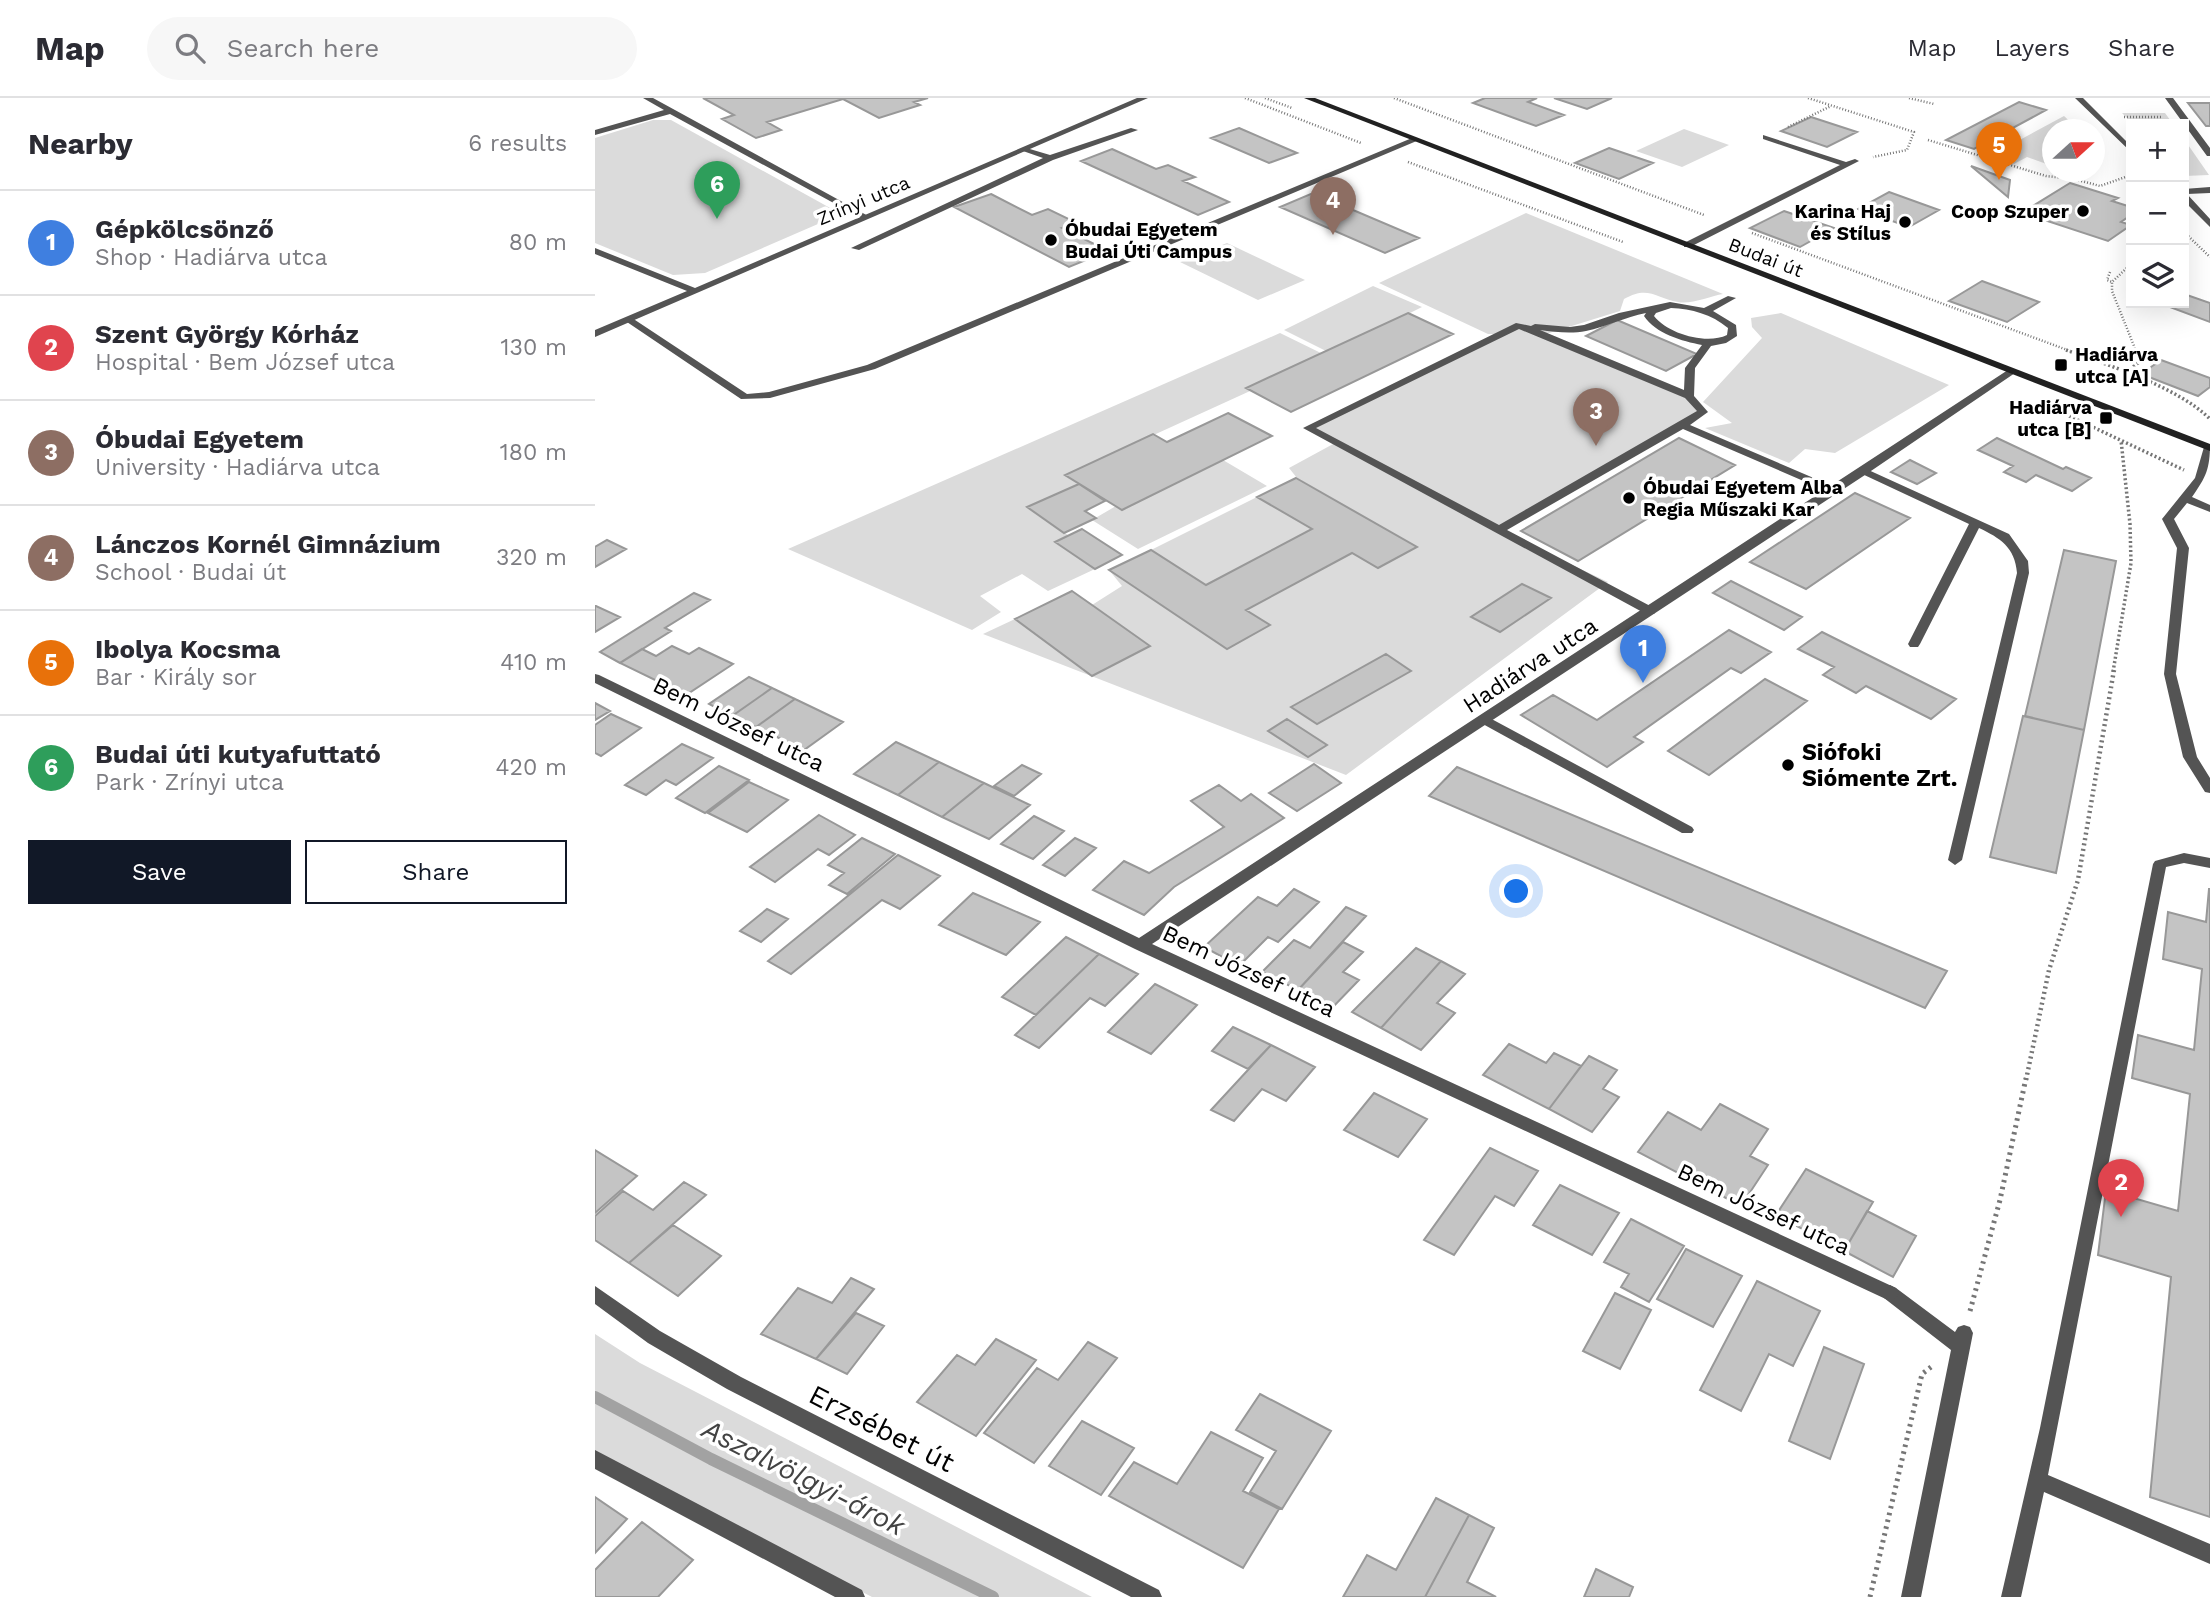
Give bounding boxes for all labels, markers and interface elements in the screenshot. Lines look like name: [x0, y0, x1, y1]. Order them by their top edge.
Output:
search box: [147, 17, 637, 80]
text: Map: [35, 29, 105, 68]
icon: search: [171, 29, 209, 67]
text: Search here: [227, 33, 379, 63]
text: Map: [1908, 34, 1956, 62]
text: Layers: [1994, 34, 2070, 62]
text: Share: [2108, 34, 2175, 62]
north arrow: [2042, 119, 2105, 182]
map controls: [2126, 119, 2189, 308]
button: +: [2126, 119, 2189, 182]
pin: 5: [1976, 122, 2022, 180]
text: Nearby: [28, 126, 133, 161]
text: 6 results: [468, 130, 567, 157]
pin: 6: [694, 161, 740, 219]
street label: Zrínyi utca: [813, 171, 913, 230]
pin: 4: [1310, 177, 1356, 235]
button: −: [2126, 182, 2189, 245]
place label: Karina Haj és Stílus: [1795, 200, 1891, 245]
place label: Coop Szuper: [1951, 200, 2070, 223]
marker: Coop Szuper: [2075, 203, 2091, 219]
text: Gépkölcsönző: [95, 214, 274, 244]
marker: Karina Haj és Stílus: [1897, 214, 1913, 230]
place label: Óbudai Egyetem Budai Úti Campus: [1065, 218, 1232, 263]
text: 1: [46, 229, 56, 256]
text: 80 m: [509, 229, 567, 256]
marker: Óbudai Egyetem Budai Úti Campus: [1043, 232, 1059, 248]
street label: Budai út: [1725, 233, 1806, 282]
text: Shop · Hadiárva utca: [95, 244, 328, 271]
button: layers: [2126, 245, 2189, 308]
text: Szent György Kórház: [95, 319, 359, 349]
text: 2: [44, 334, 58, 361]
text: 130 m: [501, 334, 567, 361]
place label: Hadiárva utca [A]: [2075, 343, 2158, 388]
text: Hospital · Bem József utca: [95, 349, 395, 376]
marker: Hadiárva utca [A]: [2053, 357, 2069, 373]
pin: 3: [1573, 388, 1619, 446]
place label: Hadiárva utca [B]: [2009, 396, 2092, 441]
marker: Hadiárva utca [B]: [2098, 410, 2114, 426]
text: Óbudai Egyetem: [95, 424, 304, 454]
text: 3: [44, 439, 58, 466]
text: 180 m: [500, 439, 567, 466]
text: University · Hadiárva utca: [95, 454, 380, 481]
place label: Óbudai Egyetem Alba Regia Műszaki Kar: [1643, 476, 1843, 521]
marker: Óbudai Egyetem Alba Regia Műszaki Kar: [1621, 490, 1637, 506]
text: Lánczos Kornél Gimnázium: [95, 529, 441, 559]
text: 4: [44, 544, 58, 571]
text: 320 m: [496, 544, 567, 571]
text: School · Budai út: [95, 559, 286, 586]
street label: Hadiárva utca: [1458, 612, 1602, 719]
pin: 1: [1620, 625, 1666, 683]
text: Ibolya Kocsma: [95, 634, 280, 664]
text: 5: [44, 649, 58, 676]
text: 410 m: [500, 649, 567, 676]
text: Bar · Király sor: [95, 664, 257, 691]
street label: Bem József utca: [649, 671, 829, 778]
text: Budai úti kutyafuttató: [95, 739, 381, 769]
place label: Siófoki Siómente Zrt.: [1802, 739, 1957, 792]
text: 6: [44, 754, 58, 781]
text: 420 m: [495, 754, 567, 781]
marker: Siófoki Siómente Zrt.: [1780, 757, 1796, 773]
text: Park · Zrínyi utca: [95, 769, 284, 796]
button: Save: [28, 840, 291, 904]
button: Share: [305, 840, 567, 904]
your location: [1499, 874, 1533, 908]
street label: Bem József utca: [1158, 920, 1339, 1023]
street label: Bem József utca: [1673, 1158, 1854, 1261]
pin: 2: [2098, 1159, 2144, 1217]
street label: Erzsébet út: [804, 1378, 960, 1479]
water label: Aszalvölgyi-árok: [696, 1412, 911, 1543]

